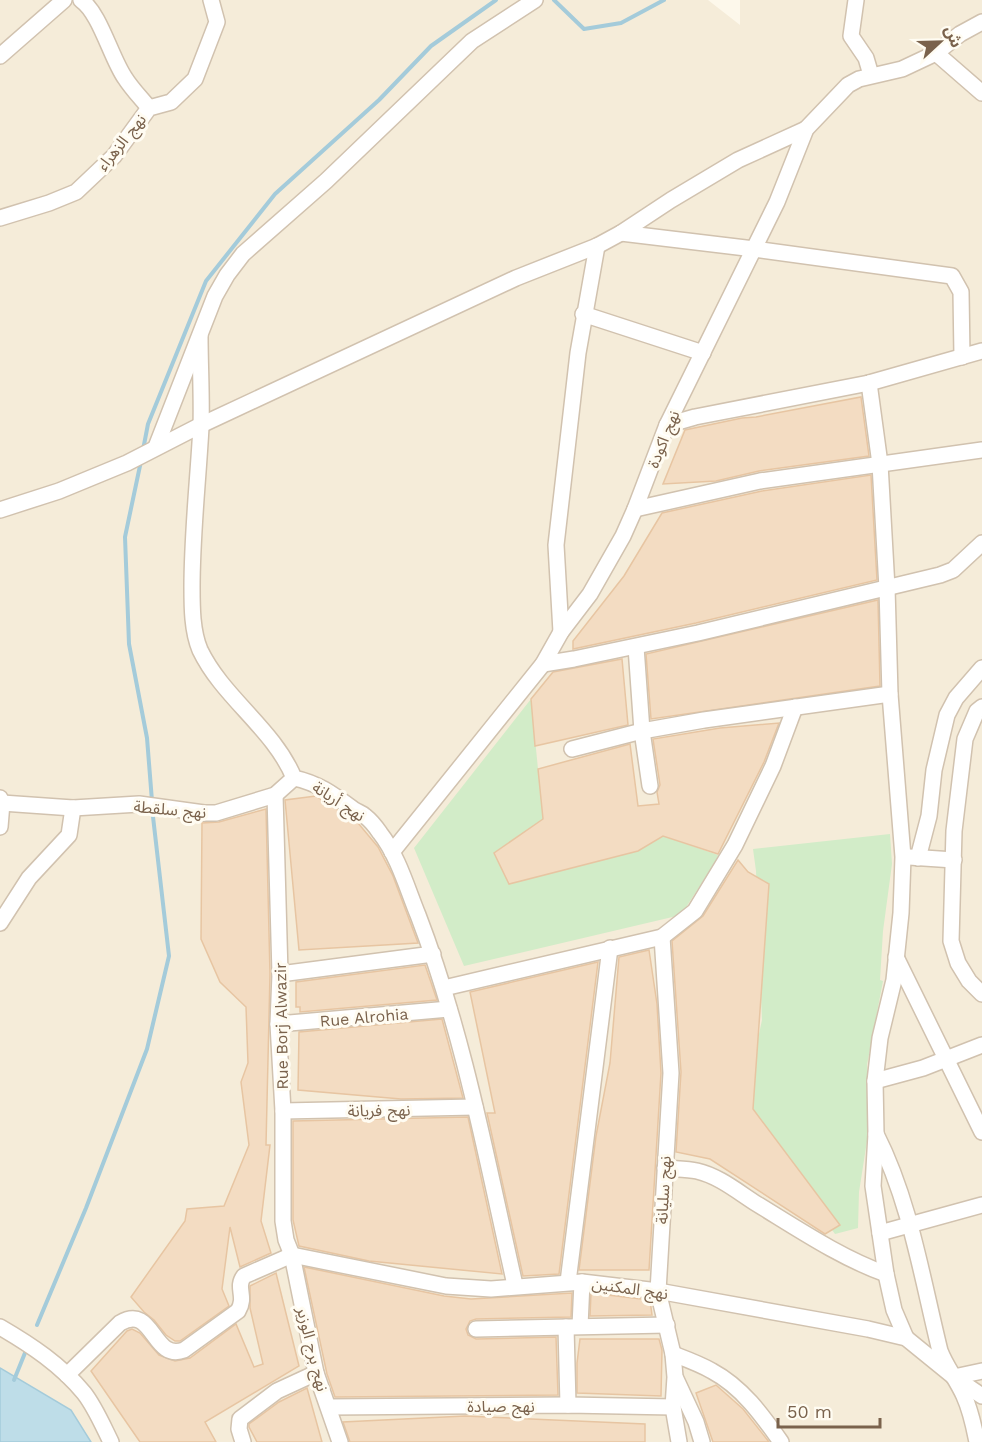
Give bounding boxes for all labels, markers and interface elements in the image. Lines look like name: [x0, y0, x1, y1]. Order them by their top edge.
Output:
north arrow: [910, 12, 970, 72]
text: ش: [941, 23, 966, 50]
street label: نهج الزهراء: [93, 110, 152, 176]
street label: نهج اكودة: [643, 408, 686, 472]
street label: نهج أريانة: [307, 777, 369, 828]
street label: نهج سلقطة: [133, 797, 207, 825]
street label: Rue Borj Alwazir: [271, 962, 292, 1090]
street label: Rue Alrohia: [319, 1004, 409, 1031]
street label: نهج فريانة: [347, 1100, 411, 1124]
street label: نهج سليانة: [652, 1155, 678, 1225]
street label: نهج المكنين: [590, 1274, 669, 1306]
street label: نهج برج الوزير: [290, 1304, 332, 1394]
scale bar: [778, 1391, 880, 1429]
street label: نهج صيادة: [467, 1397, 535, 1419]
text: 50 m: [787, 1401, 832, 1422]

